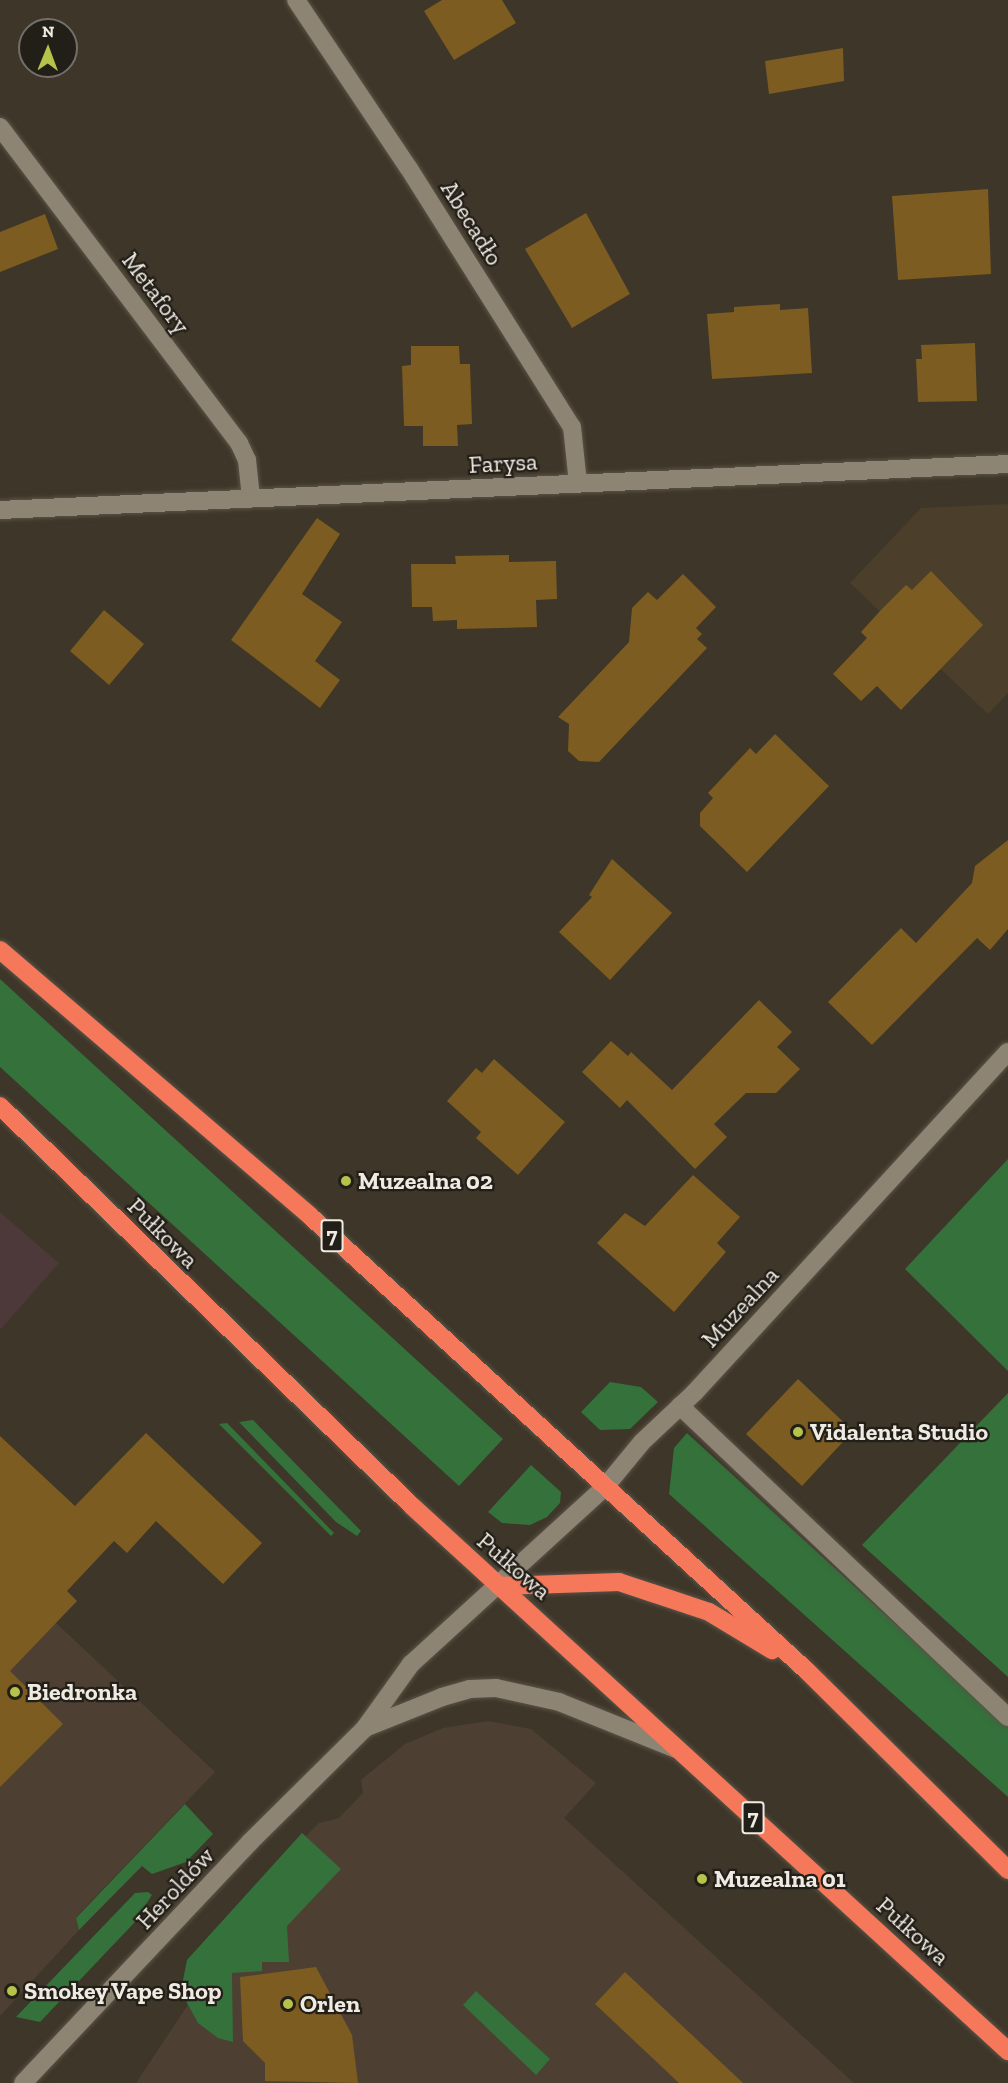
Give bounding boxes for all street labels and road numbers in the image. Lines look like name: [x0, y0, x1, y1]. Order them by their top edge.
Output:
street label: Abecadło: [435, 175, 509, 271]
street label: Metafory: [116, 247, 196, 339]
street label: Farysa: [468, 447, 538, 479]
street label: Pułkowa: [122, 1192, 204, 1274]
road number: 7: [320, 1217, 344, 1255]
street label: Muzealna: [695, 1261, 785, 1353]
street label: Pułkowa: [471, 1526, 557, 1606]
road number: 7: [741, 1799, 765, 1837]
street label: Heroldów: [130, 1841, 220, 1935]
street label: Pułkowa: [871, 1891, 955, 1971]

